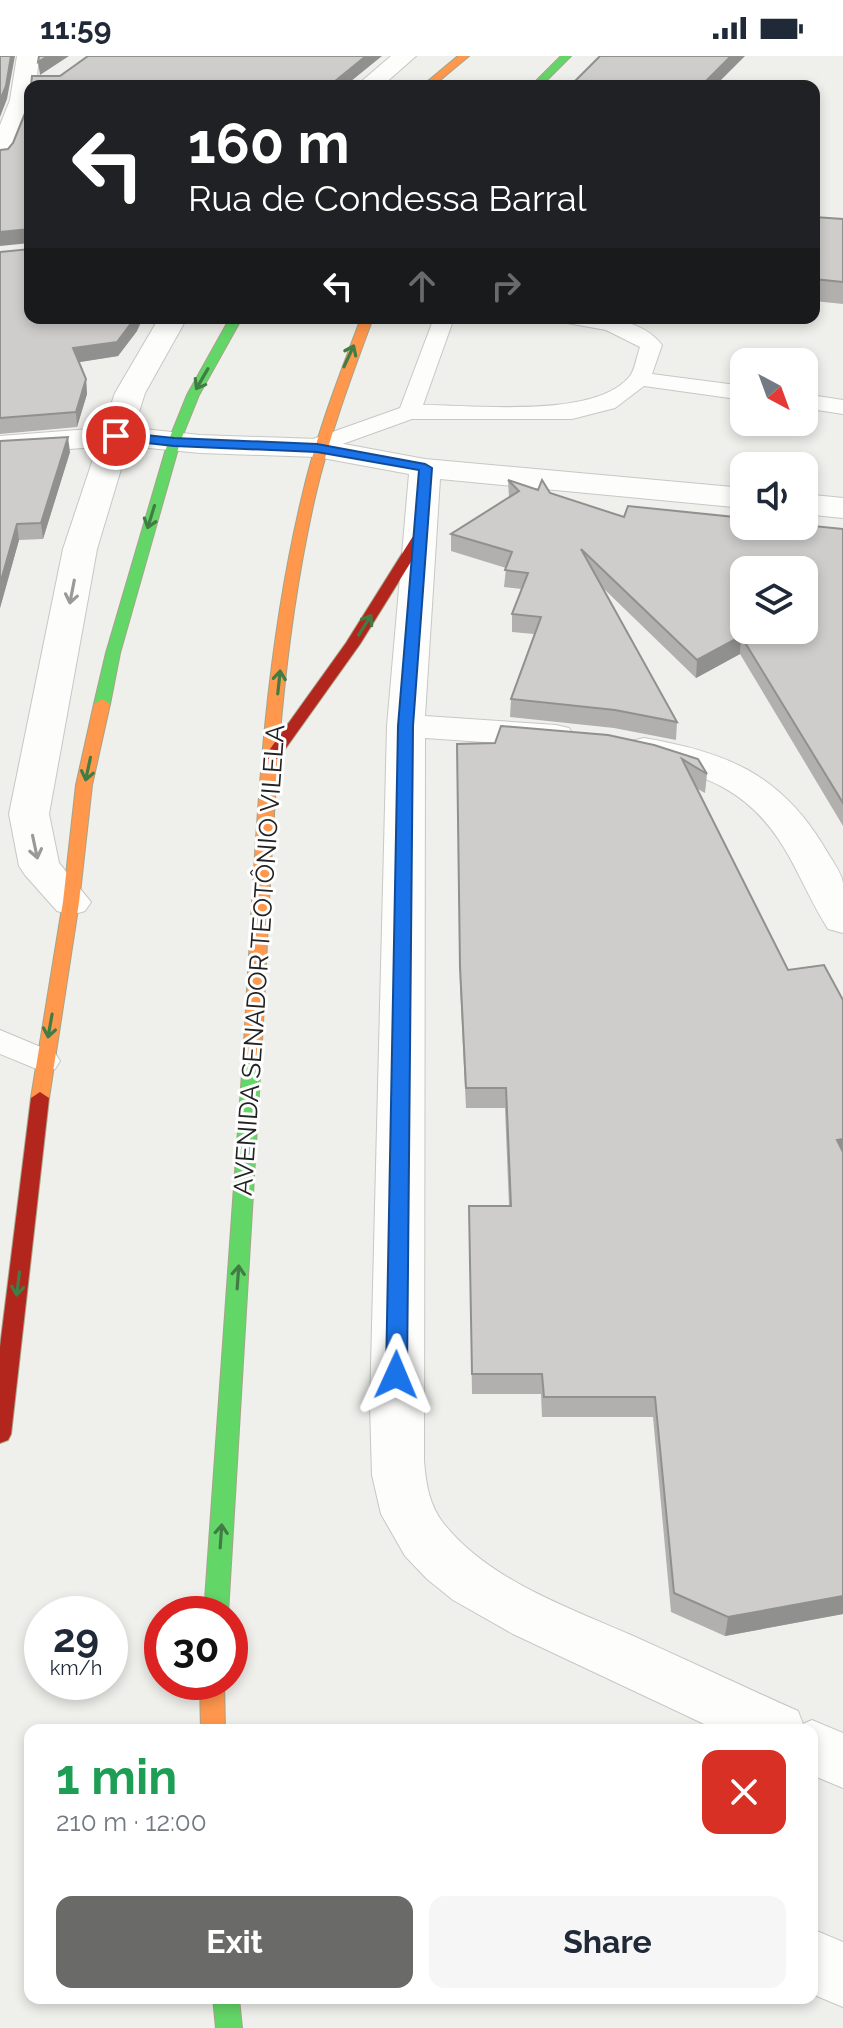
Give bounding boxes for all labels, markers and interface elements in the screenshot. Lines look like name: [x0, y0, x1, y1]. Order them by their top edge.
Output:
text: 11:59: [40, 11, 111, 46]
text: 160 m: [188, 110, 350, 176]
icon: left: [56, 112, 160, 216]
text: Rua de Condessa Barral: [188, 177, 587, 219]
icon: left: [316, 264, 360, 308]
icon: ahead: [400, 264, 444, 308]
icon: right: [484, 264, 528, 308]
one-way arrow: [342, 344, 357, 368]
north arrow: [730, 348, 818, 436]
map controls: [730, 348, 818, 644]
one-way arrow: [194, 366, 209, 390]
pin: [82, 402, 150, 470]
icon: arrive: [94, 414, 138, 458]
button: sound: [730, 452, 818, 540]
one-way arrow: [143, 503, 158, 529]
button: layers: [730, 556, 818, 644]
one-way arrow: [63, 578, 78, 604]
one-way arrow: [357, 614, 373, 637]
one-way arrow: [272, 669, 287, 696]
street label: AVENIDA SENADOR TEOTÔNIO VILELA: [227, 723, 290, 1197]
one-way arrow: [80, 755, 95, 781]
one-way arrow: [28, 834, 43, 859]
one-way arrow: [41, 1013, 56, 1038]
one-way arrow: [231, 1264, 246, 1291]
one-way arrow: [10, 1270, 25, 1297]
position arrow: [354, 1333, 438, 1417]
one-way arrow: [214, 1523, 229, 1550]
speed limit sign: 30: [144, 1596, 248, 1700]
text: 29: [53, 1614, 99, 1661]
text: km/h: [50, 1656, 102, 1680]
text: 1 min: [56, 1749, 177, 1805]
button: close: [702, 1750, 786, 1834]
text: 210 m · 12:00: [56, 1807, 207, 1837]
button: Exit: [56, 1896, 413, 1988]
button: Share: [429, 1896, 786, 1988]

